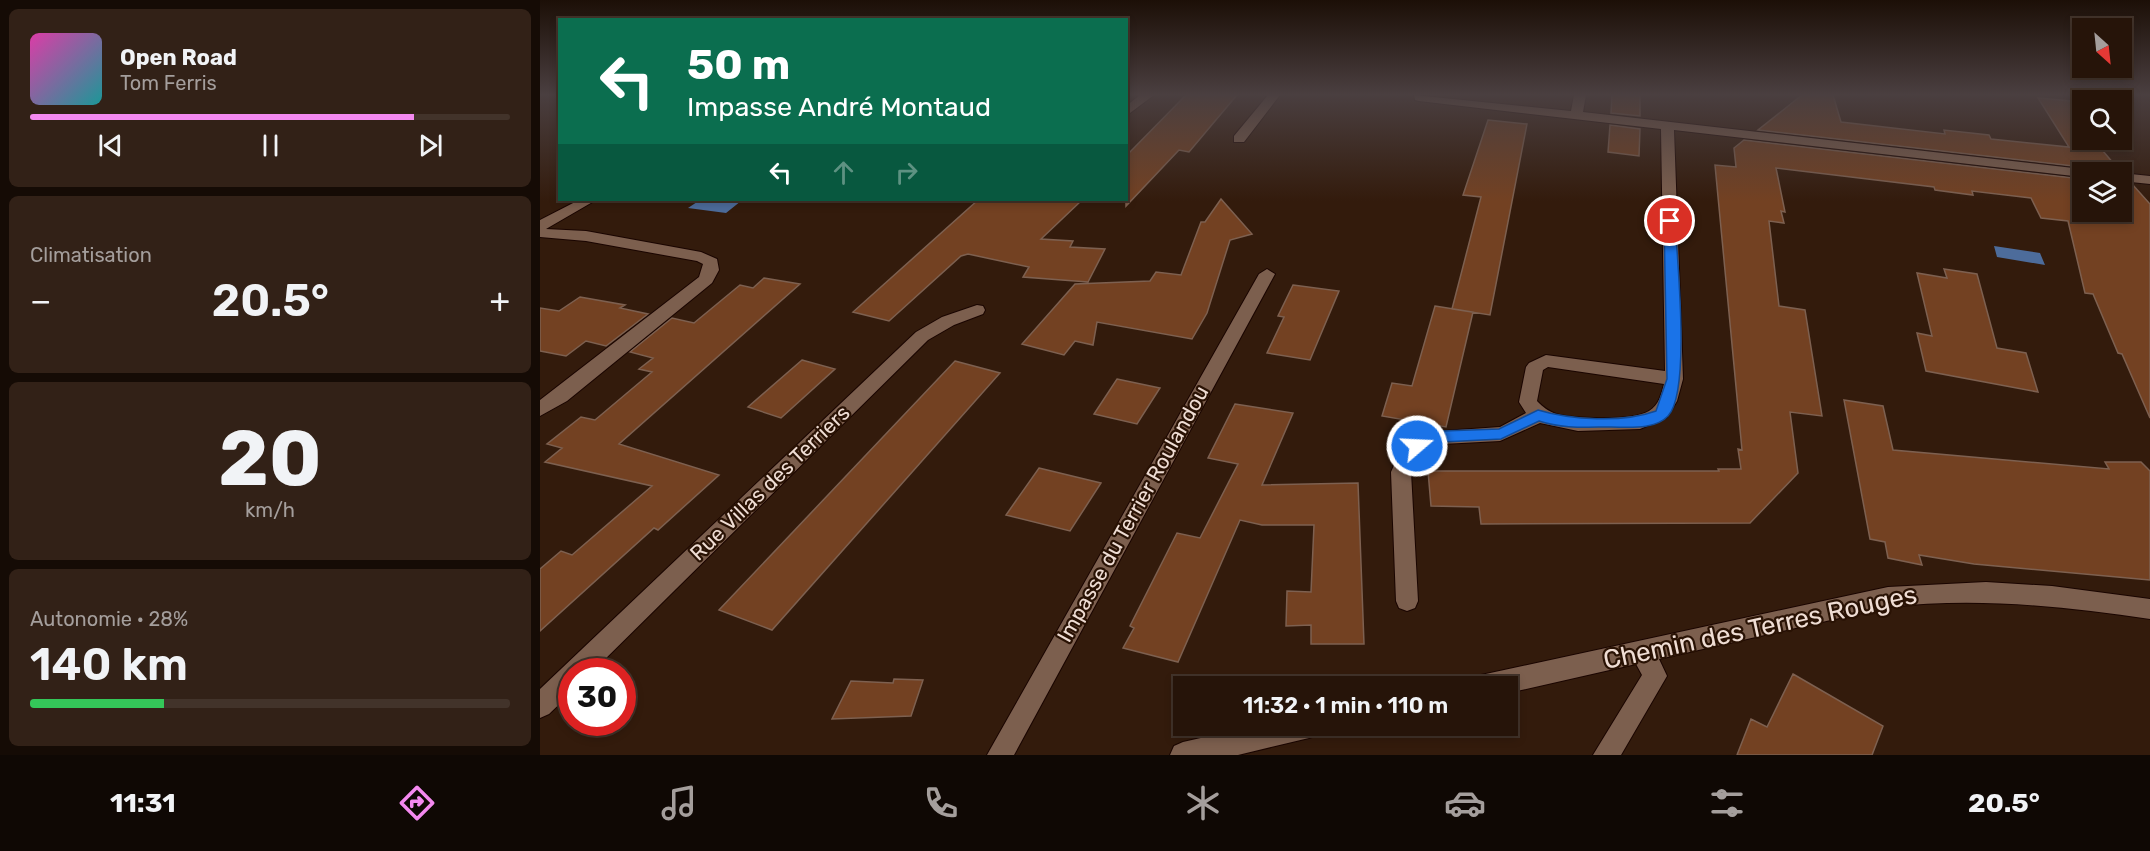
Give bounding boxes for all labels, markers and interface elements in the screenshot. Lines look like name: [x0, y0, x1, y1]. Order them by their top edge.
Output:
north arrow: [2072, 18, 2132, 78]
map controls: [2072, 18, 2132, 222]
text: 50 m: [687, 40, 790, 90]
icon: left: [588, 42, 666, 120]
text: Open Road: [120, 44, 237, 71]
text: Tom Ferris: [120, 71, 217, 95]
button: search: [2072, 90, 2132, 150]
text: Impasse André Montaud: [687, 91, 991, 123]
icon: previous: [94, 129, 127, 162]
icon: pause: [254, 129, 287, 162]
icon: next: [414, 129, 447, 162]
icon: left: [764, 156, 797, 189]
icon: ahead: [827, 156, 860, 189]
icon: right: [890, 156, 923, 189]
button: layers: [2072, 162, 2132, 222]
pin: [1644, 195, 1695, 246]
icon: arrive: [1653, 204, 1686, 237]
text: Climatisation: [30, 243, 152, 267]
text: 20.5°: [212, 274, 329, 327]
text: −: [30, 281, 51, 320]
text: +: [489, 281, 510, 320]
street label: Impasse du Terrier Roulandou: [1052, 381, 1214, 646]
street label: Rue Villas des Terriers: [685, 400, 855, 565]
text: 20: [218, 412, 322, 505]
position arrow: [1385, 414, 1449, 478]
text: km/h: [245, 498, 295, 522]
street label: Chemin des Terres Rouges: [1600, 579, 1920, 676]
text: Autonomie · 28%: [30, 607, 188, 631]
text: 140 km: [30, 638, 188, 691]
speed limit sign: 30: [558, 658, 636, 736]
text: 11:32 · 1 min · 110 m: [1243, 692, 1448, 719]
icon: directions: [396, 782, 438, 824]
icon: music: [658, 782, 700, 824]
icon: phone: [920, 782, 962, 824]
icon: climate: [1182, 782, 1224, 824]
icon: car: [1444, 782, 1486, 824]
icon: filters: [1706, 782, 1748, 824]
text: 11:31: [110, 787, 176, 819]
text: 20.5°: [1968, 787, 2040, 819]

